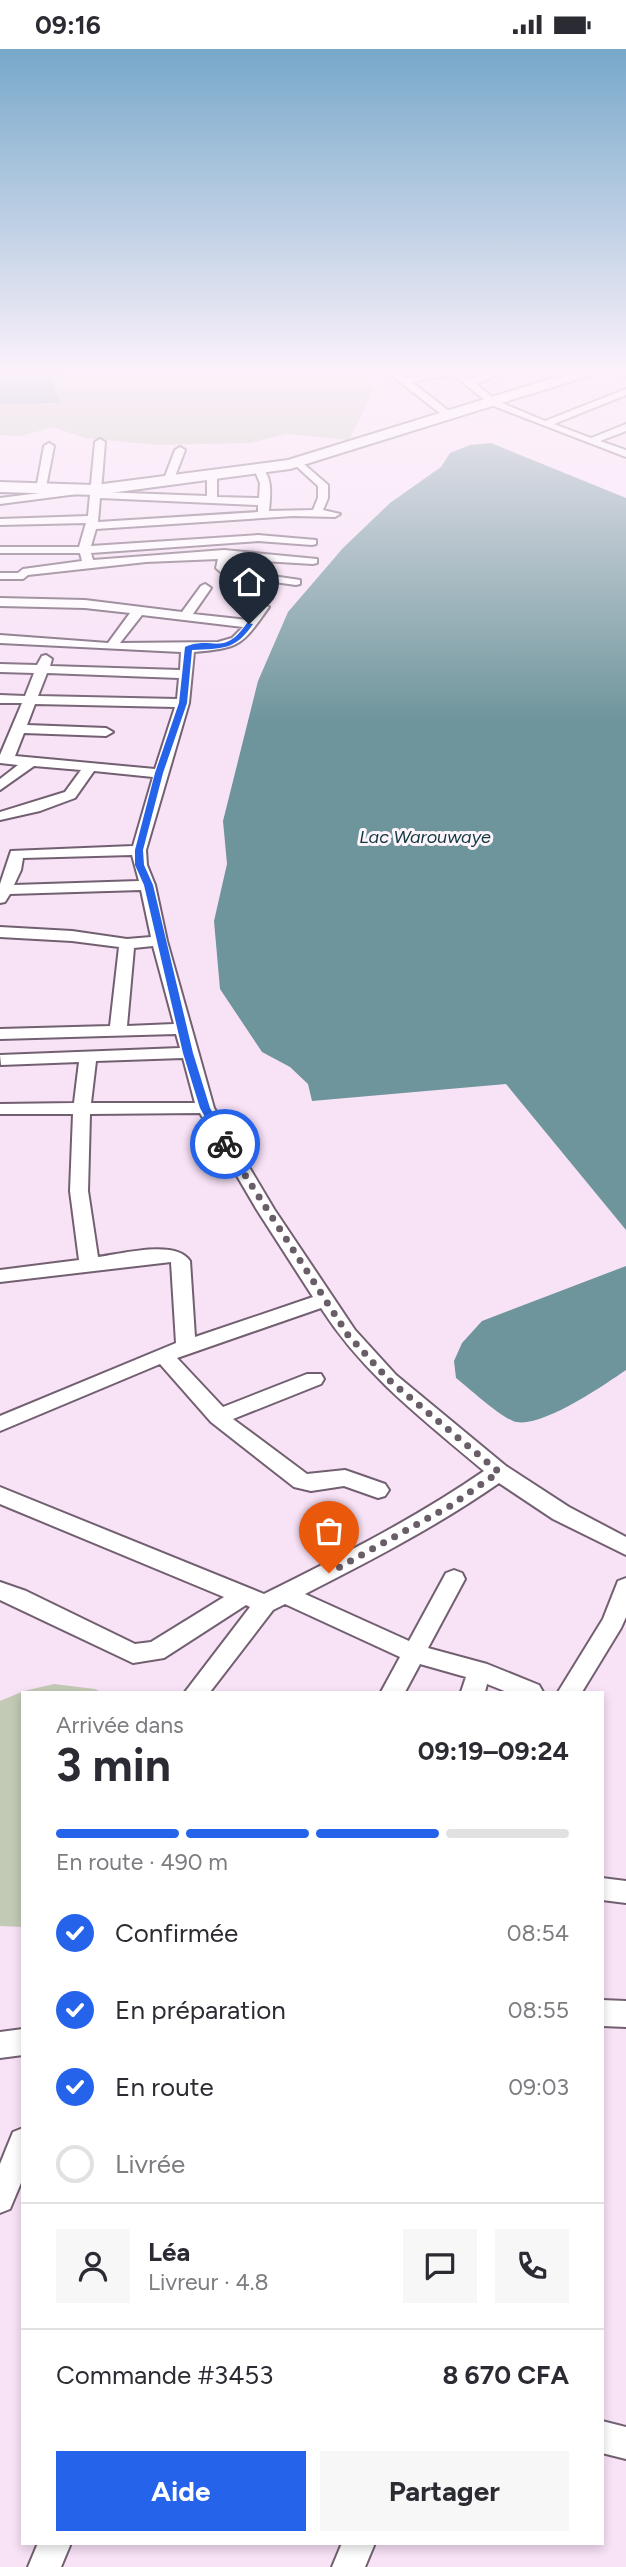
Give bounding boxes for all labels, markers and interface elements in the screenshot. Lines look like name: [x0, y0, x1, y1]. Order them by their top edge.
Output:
text: 09:16: [35, 9, 101, 41]
pin: [219, 552, 279, 624]
icon: home: [230, 563, 268, 601]
water label: Lac Warouwaye: [359, 826, 491, 848]
courier: [190, 1109, 260, 1179]
icon: bike: [206, 1125, 244, 1163]
pin: [299, 1501, 359, 1573]
icon: bag: [310, 1512, 348, 1550]
text: Arrivée dans: [56, 1711, 184, 1739]
text: 09:19–09:24: [418, 1735, 569, 1767]
text: 3 min: [56, 1737, 171, 1793]
text: En route · 490 m: [56, 1848, 228, 1876]
icon: check: [56, 1914, 94, 1952]
text: Confirmée: [115, 1917, 238, 1949]
text: 08:54: [507, 1919, 569, 1947]
icon: check: [56, 1991, 94, 2029]
text: En préparation: [115, 1994, 286, 2026]
text: 08:55: [508, 1996, 569, 2024]
icon: check: [56, 2068, 94, 2106]
text: En route: [115, 2071, 214, 2103]
text: 09:03: [508, 2073, 569, 2101]
text: Livrée: [115, 2148, 185, 2180]
button: person: [56, 2229, 130, 2303]
button: chat: [403, 2229, 477, 2303]
button: phone: [495, 2229, 569, 2303]
text: Léa: [148, 2236, 190, 2268]
text: Livreur · 4.8: [148, 2268, 269, 2296]
text: Commande #3453: [56, 2359, 273, 2391]
text: 8 670 CFA: [443, 2359, 569, 2391]
button: Aide: [56, 2451, 306, 2531]
button: Partager: [320, 2451, 569, 2531]

